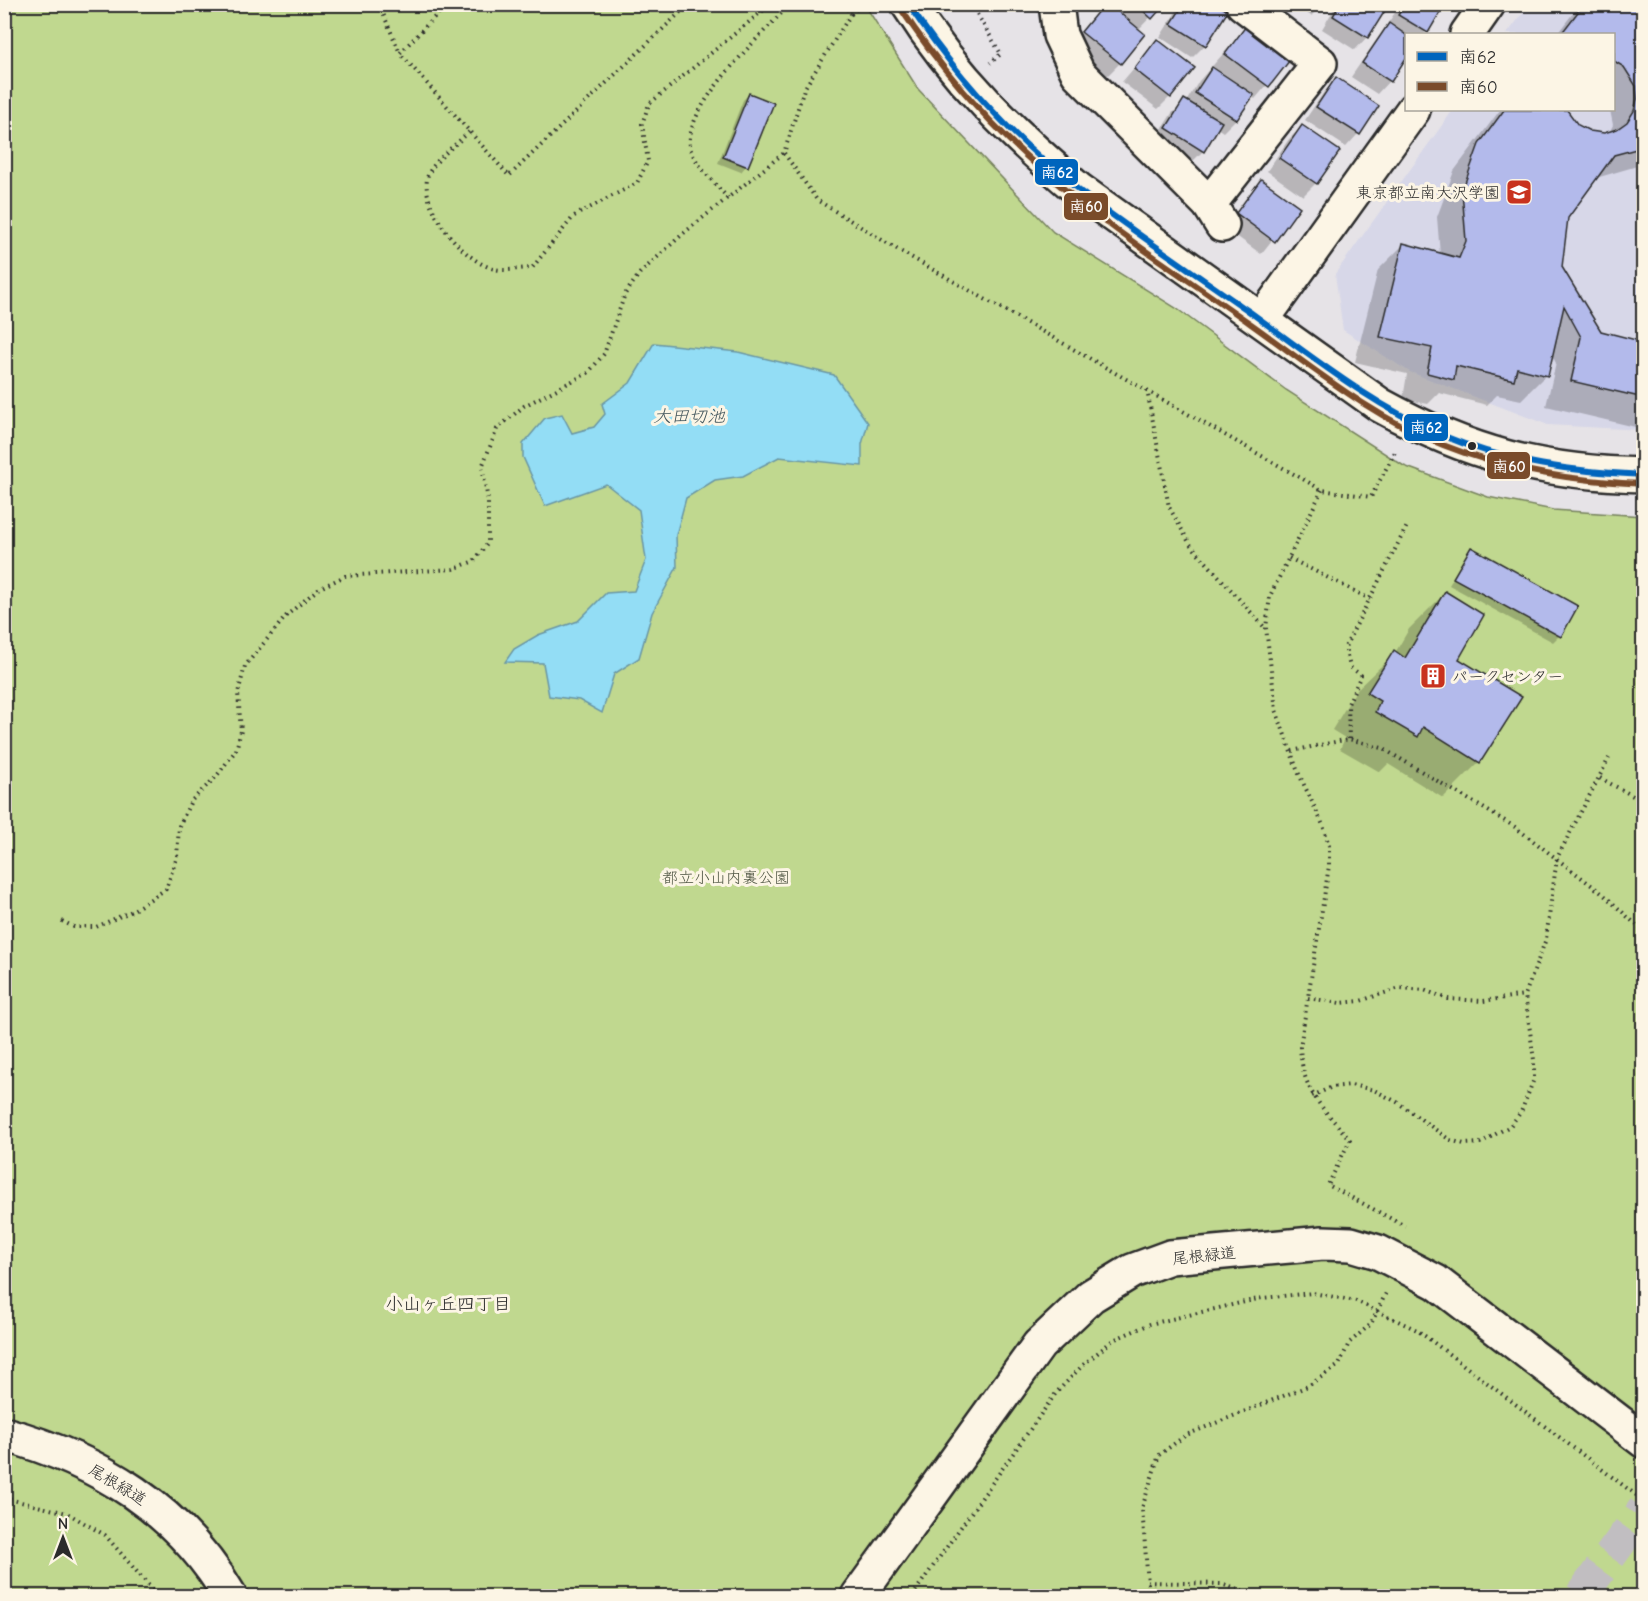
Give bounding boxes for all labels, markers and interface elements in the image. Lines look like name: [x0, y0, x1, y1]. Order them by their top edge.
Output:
legend: [1405, 33, 1615, 111]
text: 南62: [1459, 47, 1496, 68]
text: 南60: [1459, 77, 1498, 98]
line badge: 南62: [1034, 158, 1079, 186]
text: 南62: [1041, 164, 1073, 182]
school or university icon: 東京都立南大沢学園: [1504, 177, 1534, 207]
place label: 東京都立南大沢学園: [1356, 184, 1500, 202]
line badge: 南60: [1063, 192, 1109, 221]
text: 南60: [1069, 198, 1103, 216]
water label: 大田切池: [653, 406, 726, 427]
line badge: 南62: [1403, 413, 1449, 442]
text: 南62: [1410, 419, 1442, 437]
unlabelled marker: [1466, 440, 1478, 452]
line badge: 南60: [1486, 451, 1531, 480]
text: 南60: [1492, 458, 1526, 476]
building icon: パークセンター: [1418, 661, 1448, 691]
place label: パークセンター: [1452, 668, 1563, 686]
park label: 都立小山内裏公園: [662, 869, 790, 887]
street label: 尾根緑道: [1171, 1244, 1237, 1268]
district label: 小山ヶ丘四丁目: [385, 1294, 511, 1315]
street label: 尾根緑道: [85, 1461, 150, 1509]
north arrow: [33, 1508, 93, 1568]
text: N: [58, 1515, 68, 1533]

